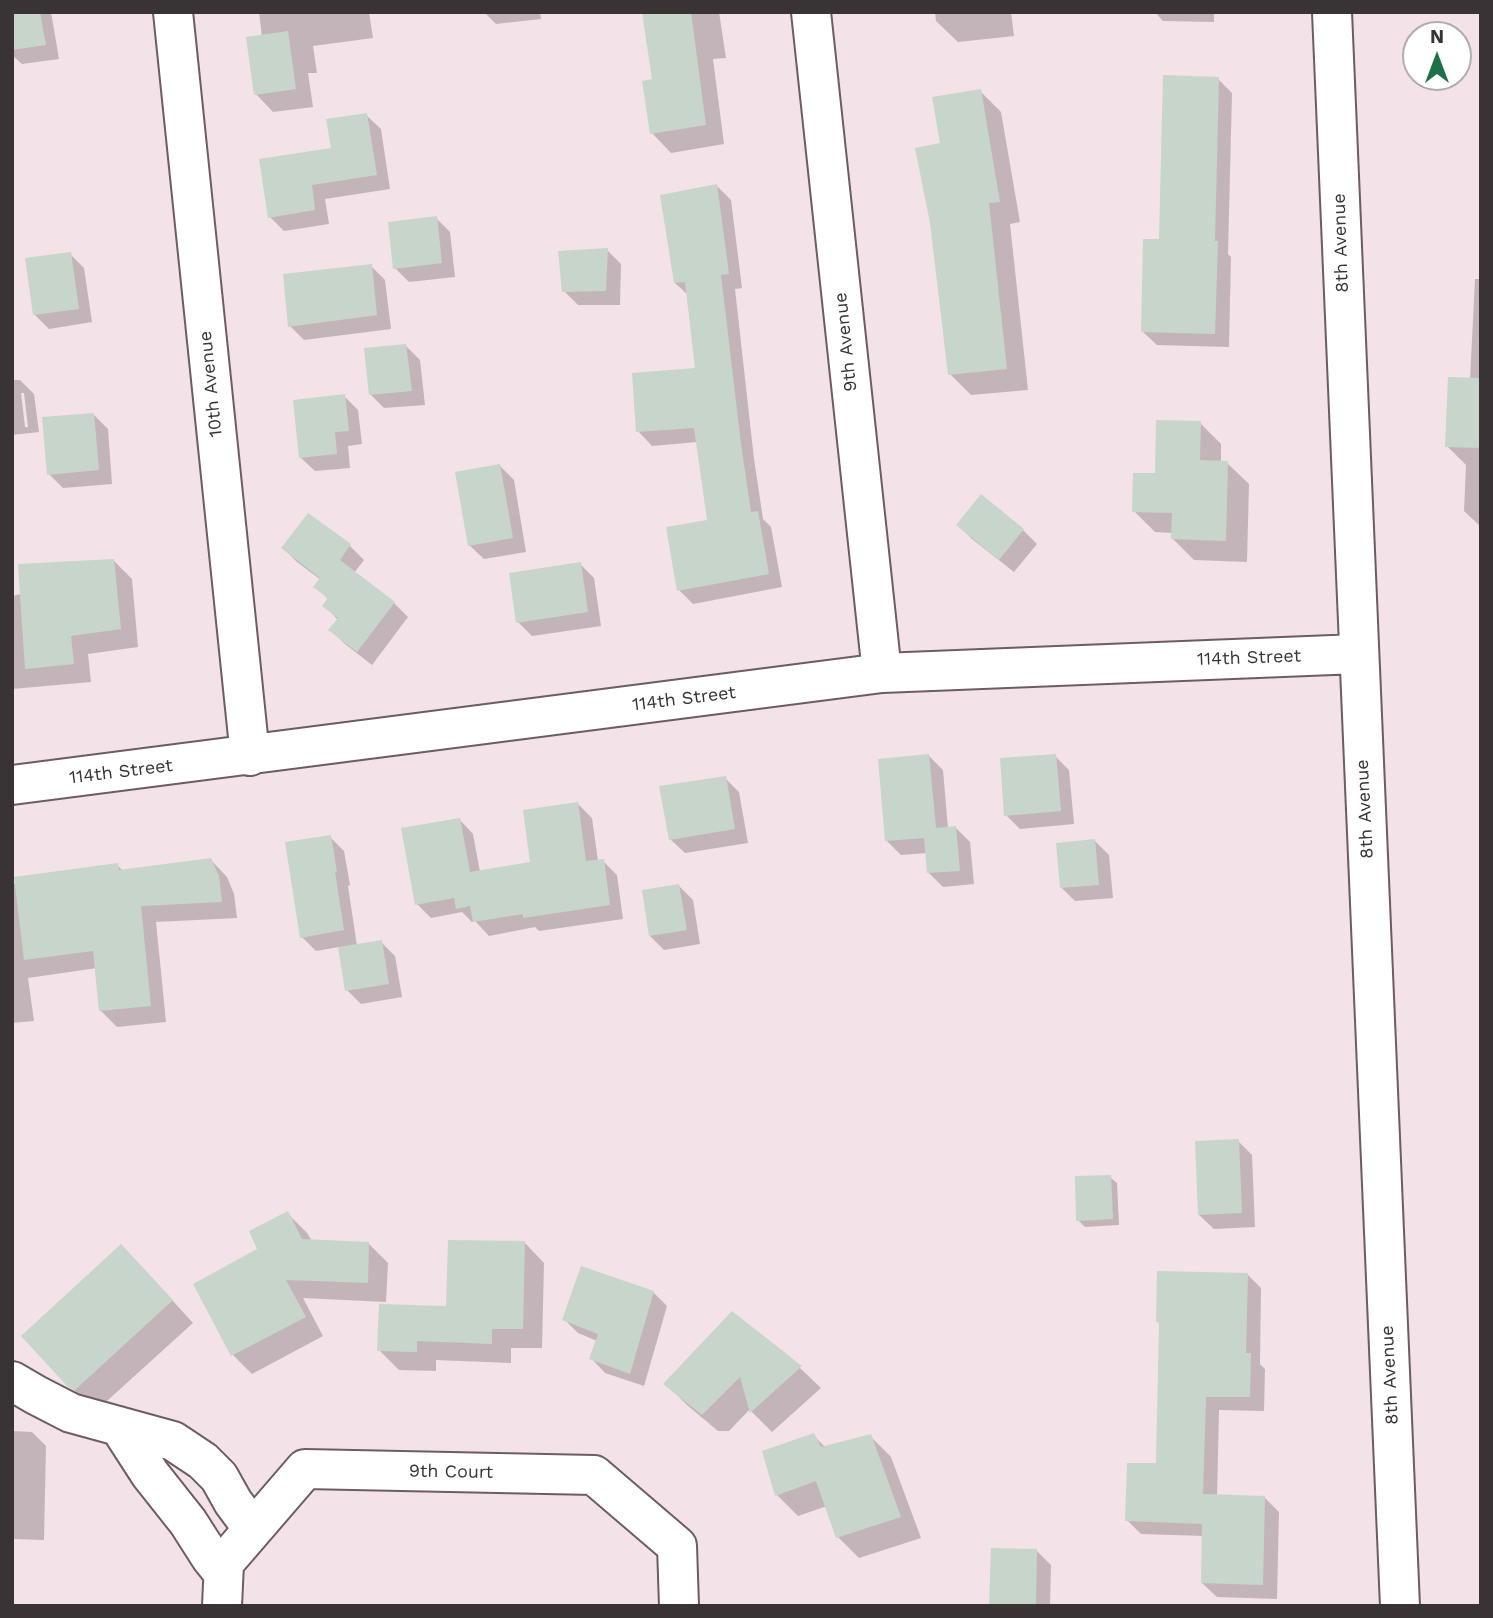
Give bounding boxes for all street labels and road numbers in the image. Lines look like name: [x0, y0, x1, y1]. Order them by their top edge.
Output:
street label: 8th Avenue: [1328, 193, 1354, 293]
street label: 9th Avenue: [830, 291, 862, 393]
street label: 10th Avenue: [195, 330, 227, 438]
street label: 114th Street: [1197, 645, 1301, 671]
street label: 114th Street: [631, 682, 737, 716]
street label: 114th Street: [68, 755, 174, 789]
street label: 8th Avenue: [1352, 759, 1378, 859]
street label: 8th Avenue: [1377, 1325, 1403, 1425]
street label: 9th Court: [409, 1460, 493, 1484]

